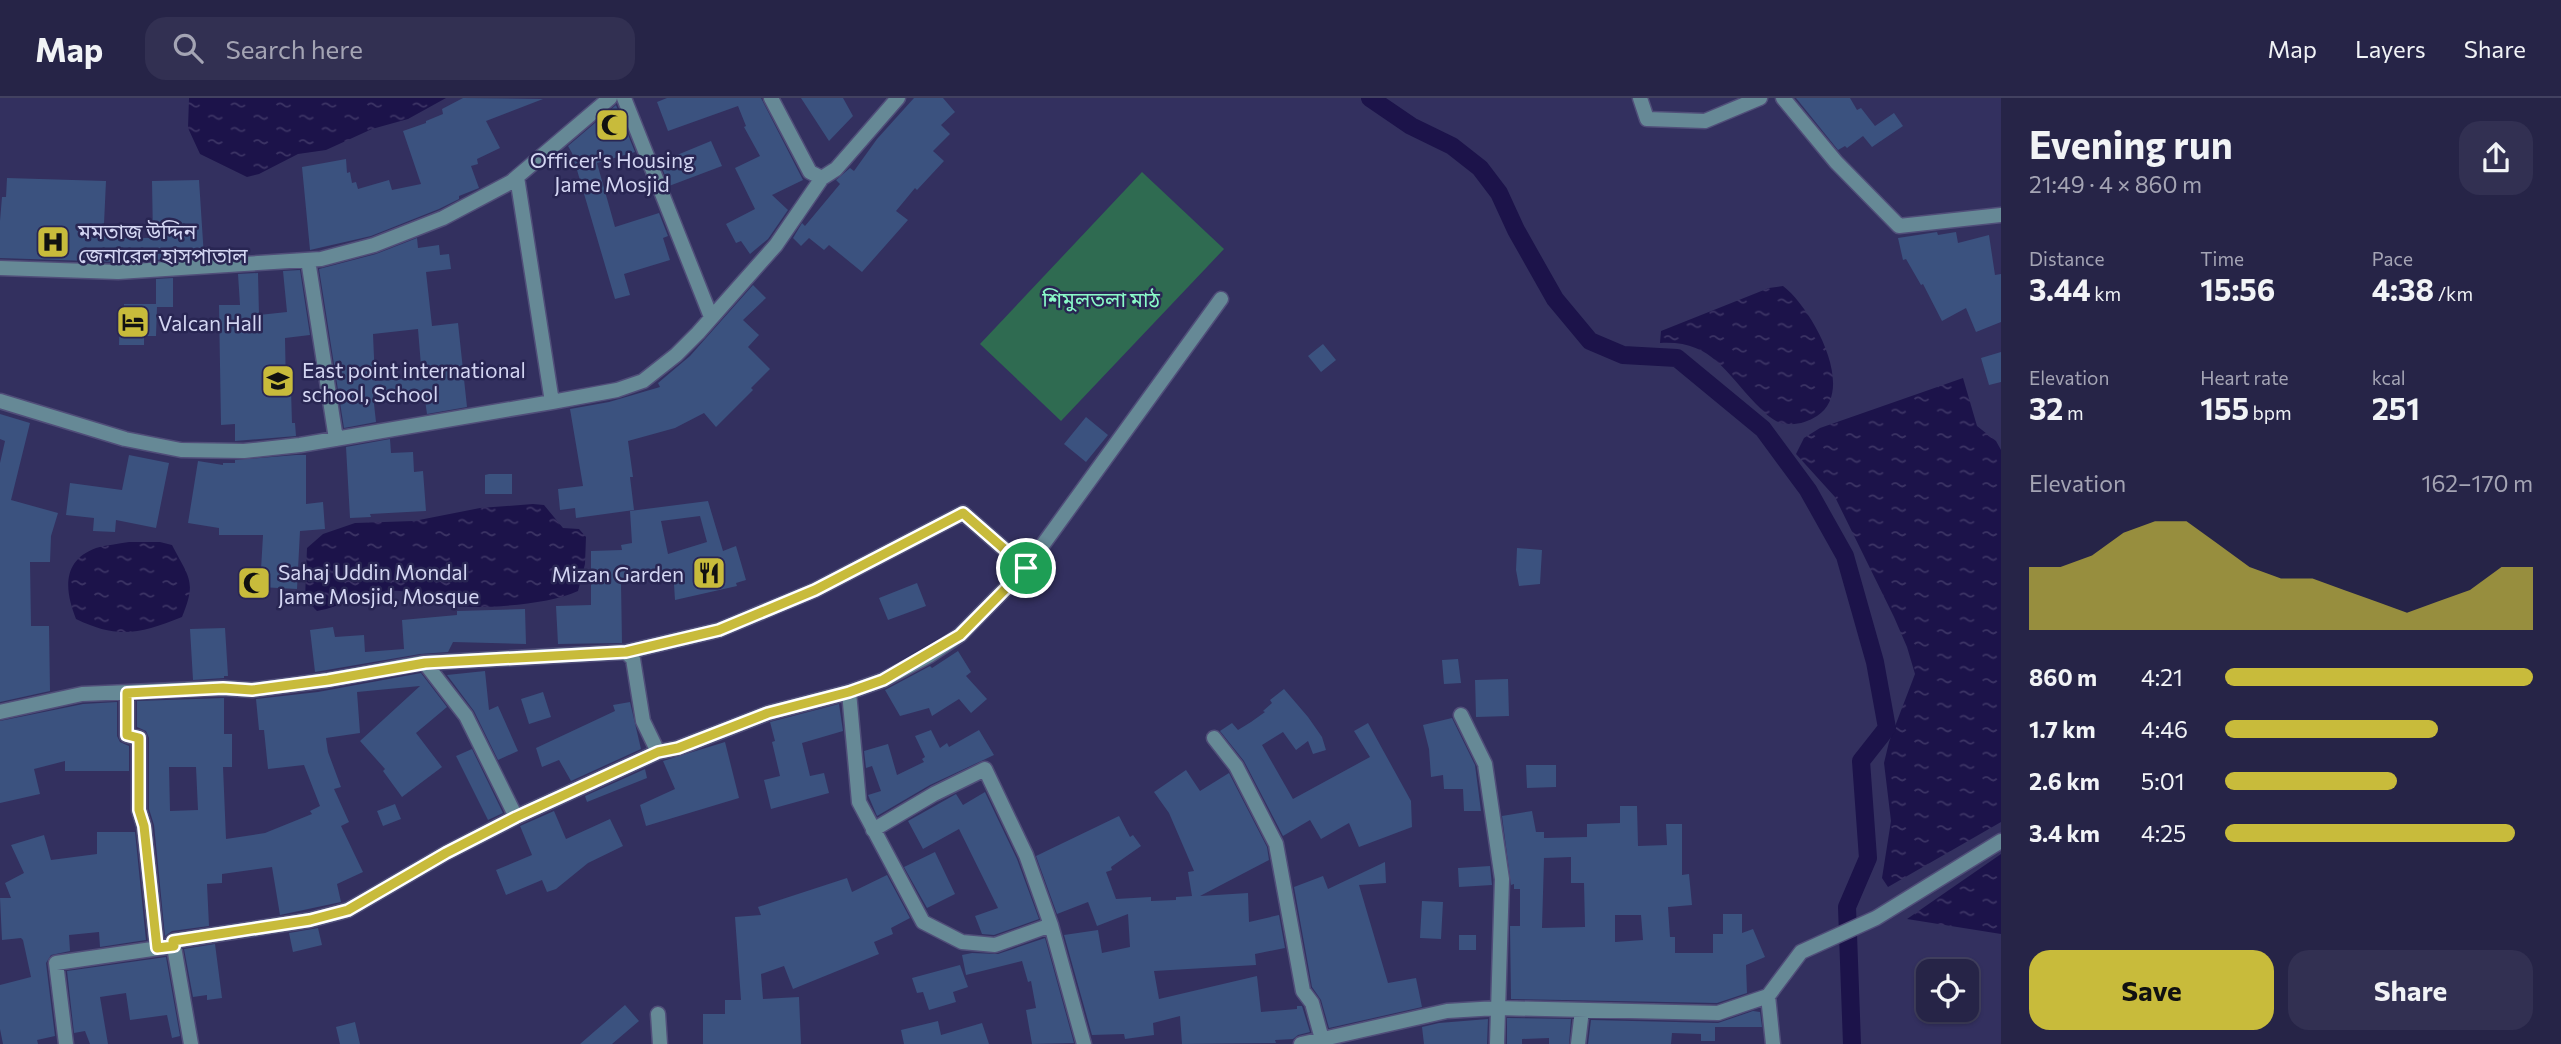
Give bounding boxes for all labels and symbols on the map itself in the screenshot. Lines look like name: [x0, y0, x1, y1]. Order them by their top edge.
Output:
mosque icon: Officer's Housing Jame Mosjid: [593, 106, 631, 144]
place label: Officer's Housing Jame Mosjid: [530, 147, 694, 196]
place label: মমতাজ উদ্দিন জেনারেল হাসপাতাল: [77, 218, 248, 267]
hospital icon: মমতাজ উদ্দিন জেনারেল হাসপাতাল: [34, 223, 72, 261]
park label: শিমুলতলা মাঠ: [1041, 286, 1160, 312]
hotel icon: Valcan Hall: [114, 303, 152, 341]
place label: Valcan Hall: [158, 310, 262, 335]
place label: East point international school, School: [302, 357, 526, 406]
school or university icon: East point international school, School: [259, 362, 297, 400]
pin: [996, 538, 1056, 598]
restaurant icon: Mizan Garden: [690, 554, 728, 592]
place label: Sahaj Uddin Mondal Jame Mosjid, Mosque: [278, 559, 479, 608]
place label: Mizan Garden: [551, 561, 684, 586]
mosque icon: Sahaj Uddin Mondal Jame Mosjid, Mosque: [235, 564, 273, 602]

